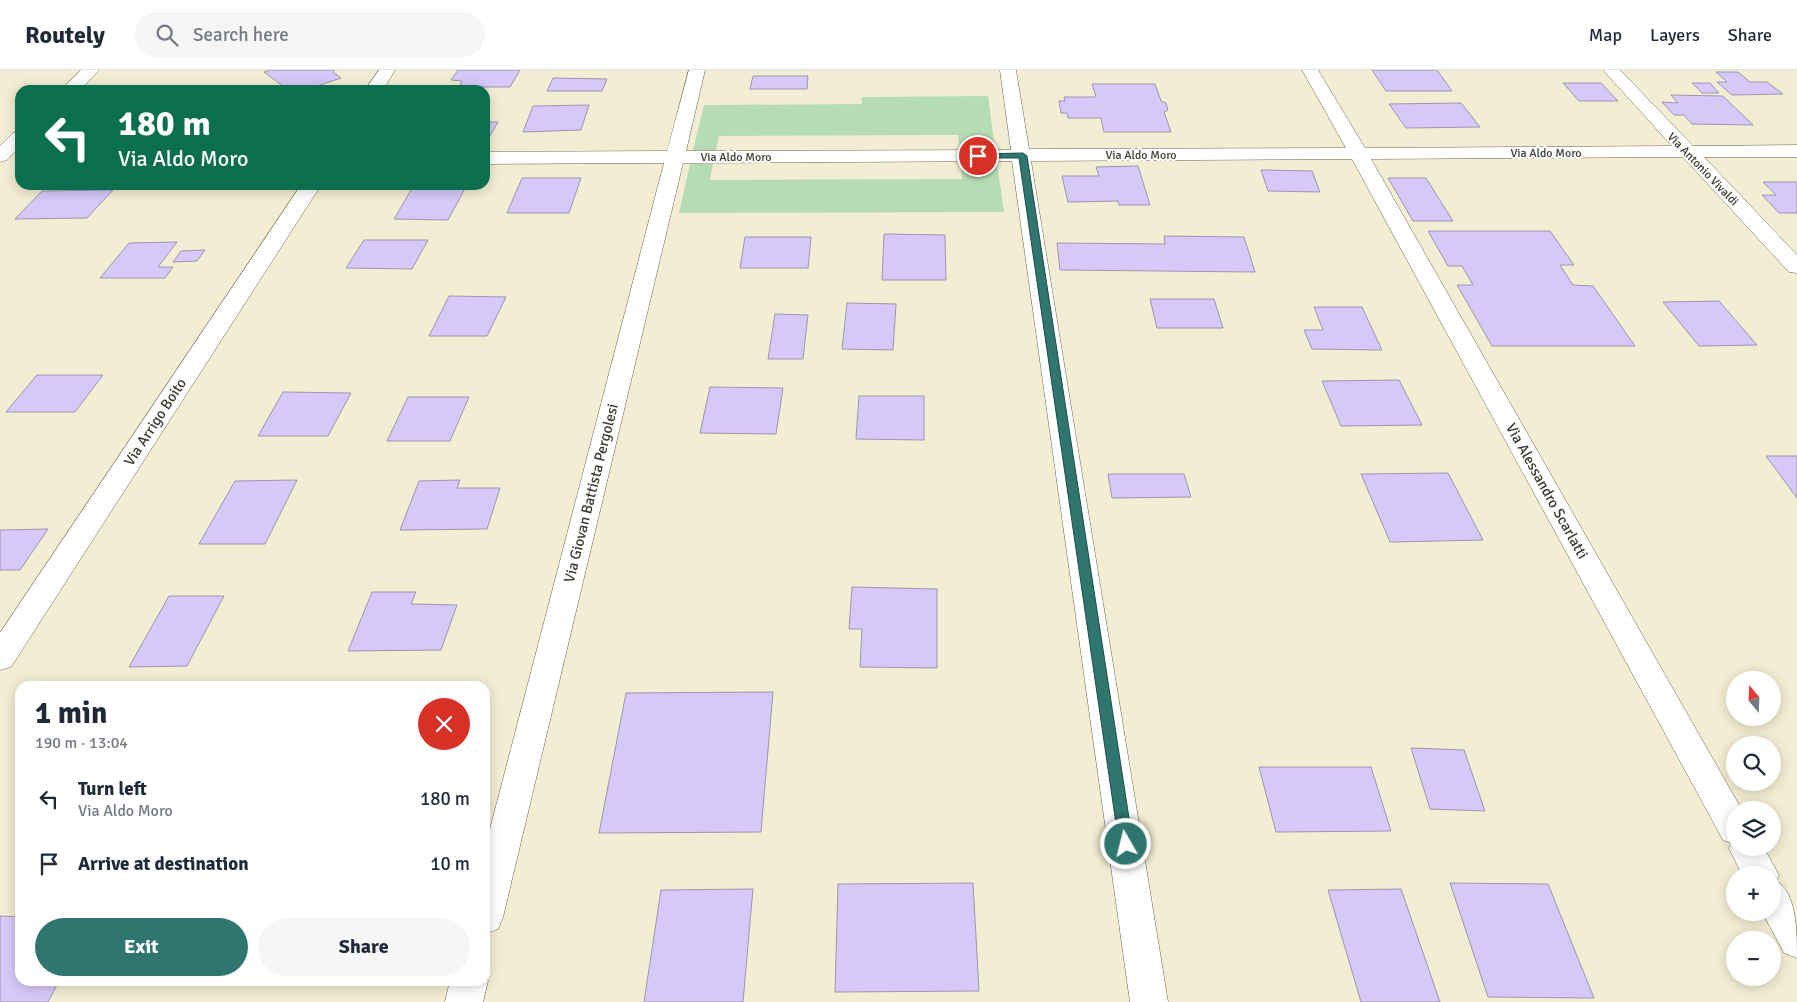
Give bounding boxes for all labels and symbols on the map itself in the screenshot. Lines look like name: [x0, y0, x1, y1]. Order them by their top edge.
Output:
street label: Via Antonio Vivaldi: [1664, 129, 1741, 209]
pin: [957, 135, 999, 177]
street label: Via Aldo Moro: [1510, 146, 1582, 161]
street label: Via Aldo Moro: [1105, 148, 1177, 163]
street label: Via Aldo Moro: [700, 150, 772, 165]
street label: Via Arrigo Boito: [120, 375, 190, 469]
street label: Via Giovan Battista Pergolesi: [560, 402, 622, 584]
street label: Via Alessandro Scarlatti: [1502, 420, 1592, 562]
north arrow: [1726, 671, 1781, 726]
position arrow: [1099, 817, 1151, 869]

